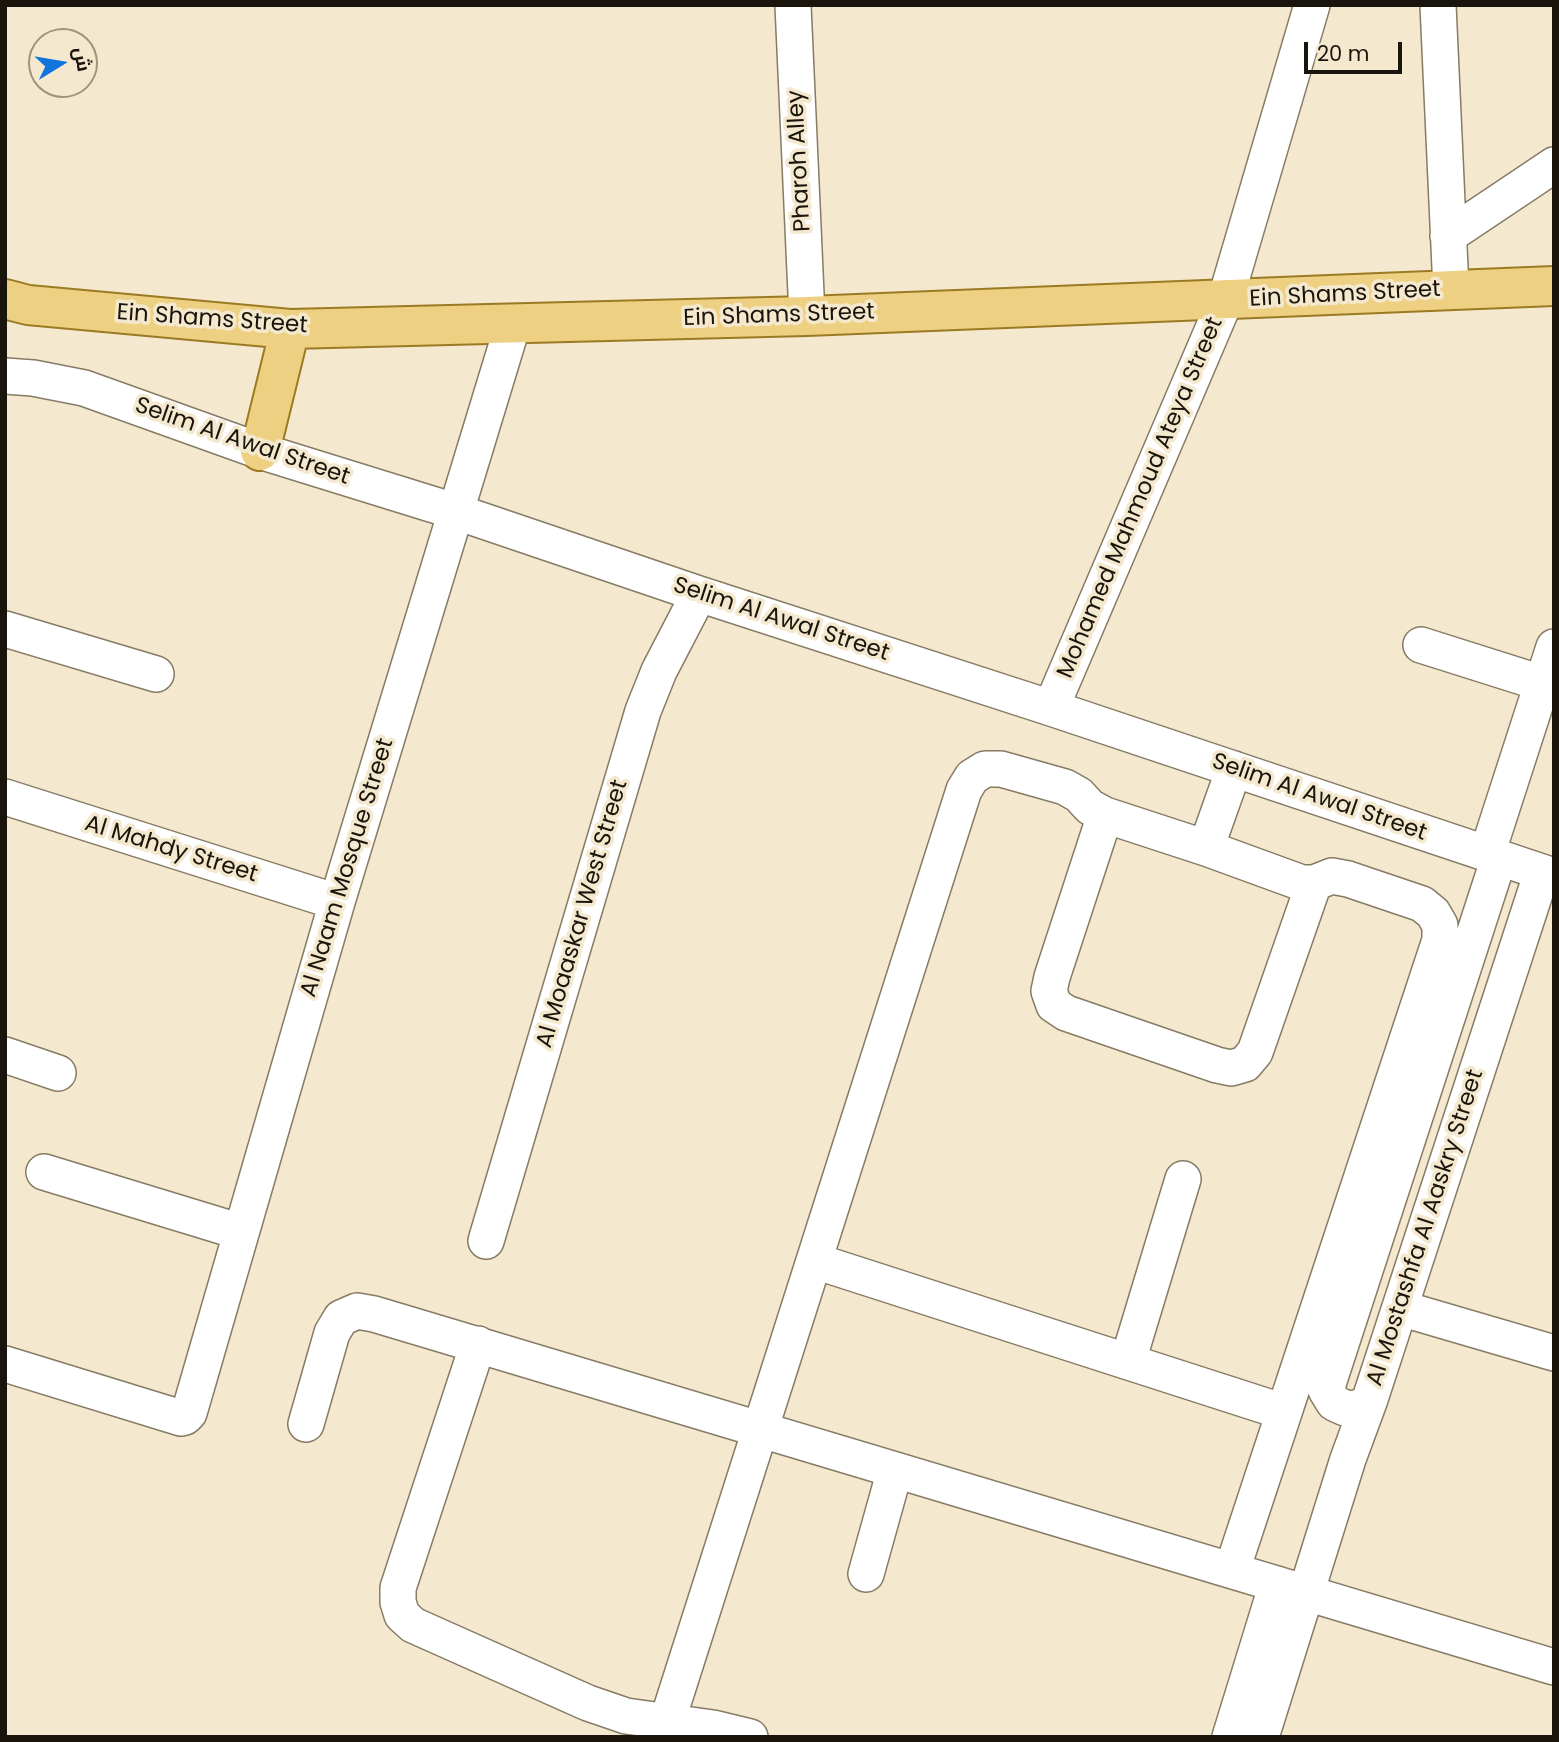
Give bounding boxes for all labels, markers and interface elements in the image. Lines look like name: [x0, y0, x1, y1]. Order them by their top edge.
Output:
north arrow: [28, 28, 98, 98]
scale bar: [1307, 28, 1405, 72]
text: 20 m: [1317, 39, 1370, 68]
text: ش: [67, 45, 98, 74]
street label: Pharoh Alley: [783, 89, 817, 233]
street label: Ein Shams Street: [1249, 276, 1441, 314]
street label: Ein Shams Street: [683, 299, 875, 333]
street label: Ein Shams Street: [116, 300, 308, 340]
street label: Mohamed Mahmoud Ateya Street: [1052, 313, 1230, 683]
street label: Selim Al Awal Street: [131, 392, 353, 492]
street label: Selim Al Awal Street: [670, 572, 892, 668]
street label: Al Naam Mosque Street: [295, 735, 401, 1001]
street label: Selim Al Awal Street: [1208, 748, 1430, 848]
street label: Al Moaaskar West Street: [531, 777, 635, 1051]
street label: Al Mahdy Street: [81, 811, 261, 889]
street label: Al Mostashfa Al Aaskry Street: [1362, 1066, 1490, 1390]

